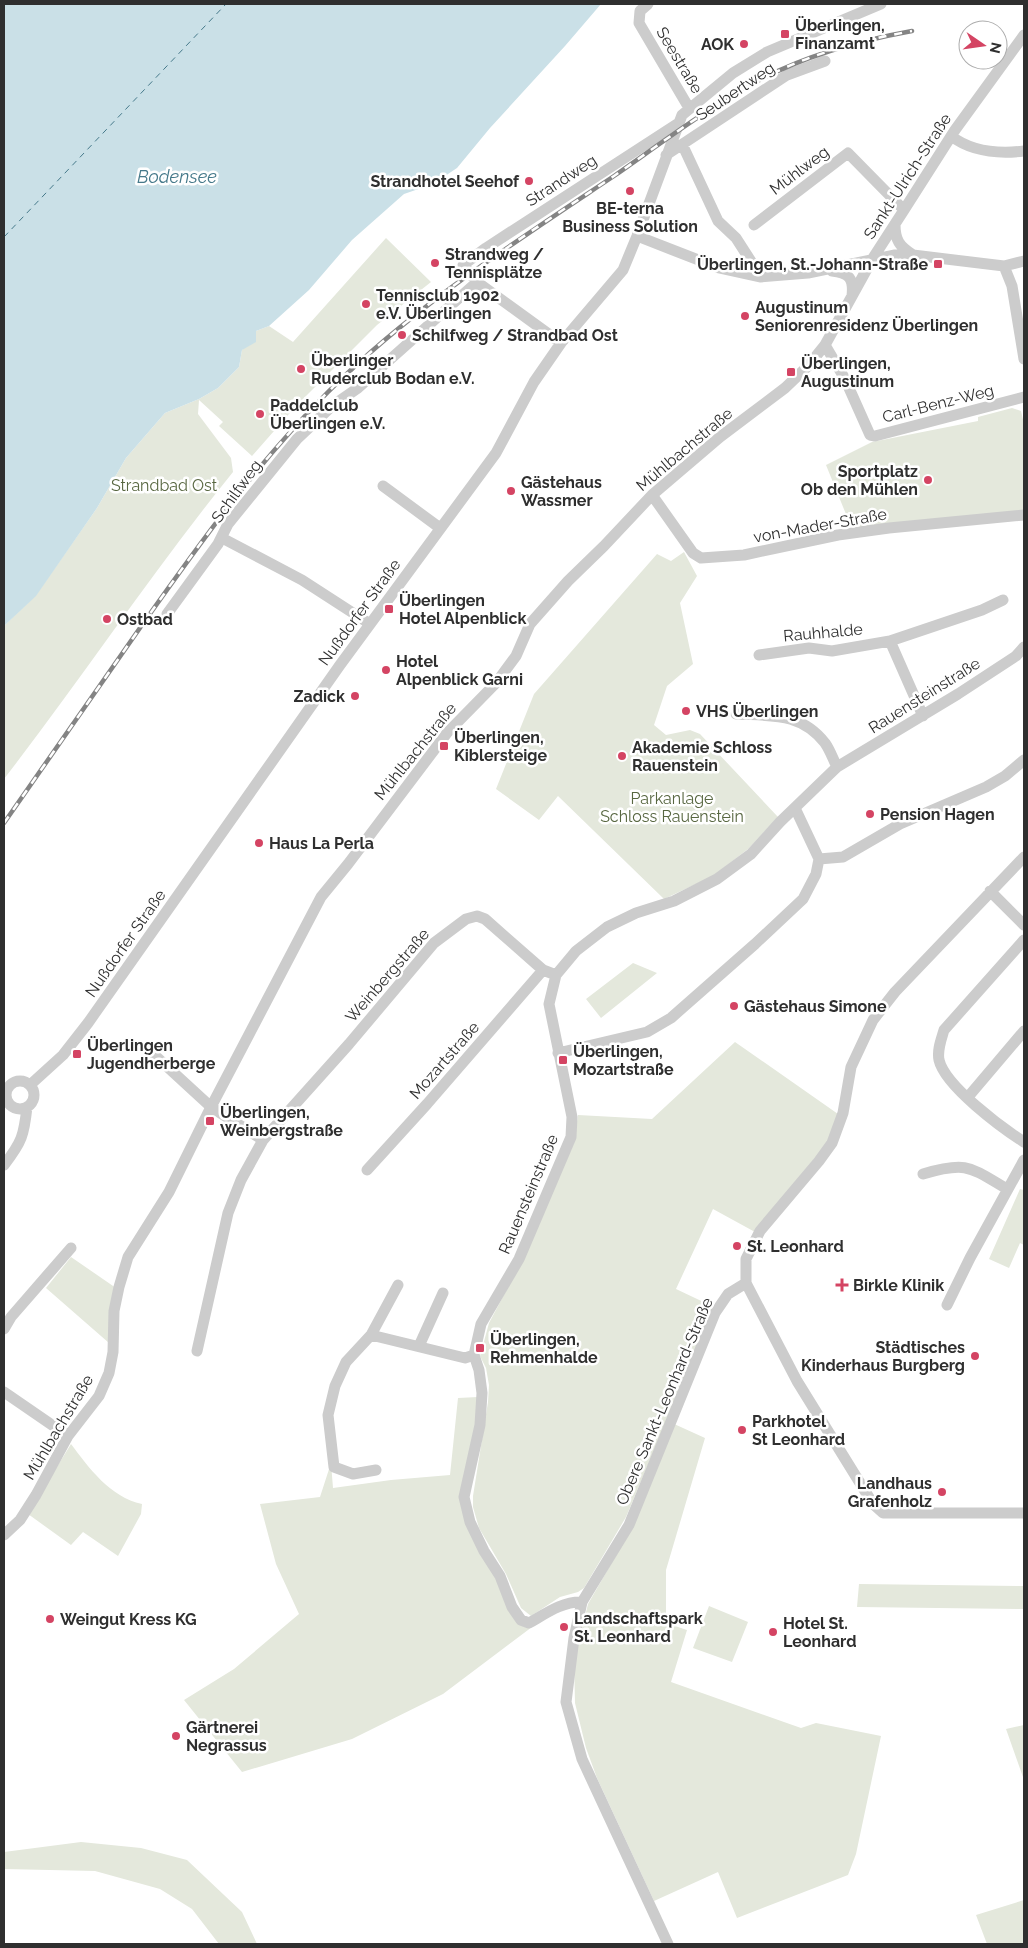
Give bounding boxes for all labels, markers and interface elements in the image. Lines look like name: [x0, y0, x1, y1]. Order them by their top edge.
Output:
place label: Überlingen, Finanzamt: [795, 15, 885, 53]
north arrow: [958, 20, 1008, 70]
street label: Seestraße: [652, 24, 707, 97]
marker: Überlingen, Finanzamt: [779, 28, 791, 40]
place label: AOK: [701, 35, 734, 54]
marker: AOK: [738, 38, 750, 50]
text: N: [987, 41, 1005, 55]
street label: Seubertweg: [692, 58, 778, 125]
street label: Sankt-Ulrich-Straße: [860, 110, 955, 243]
street label: Mühlweg: [766, 142, 833, 199]
street label: Strandweg: [522, 151, 600, 210]
water label: Bodensee: [137, 166, 217, 187]
place label: Strandhotel Seehof: [370, 172, 520, 191]
marker: Strandhotel Seehof: [523, 175, 535, 187]
marker: BE-terna Business Solution: [624, 185, 636, 197]
place label: BE-terna Business Solution: [562, 199, 698, 236]
place label: Strandweg / Tennisplätze: [445, 245, 544, 282]
place label: Überlingen, St.-Johann-Straße: [697, 254, 928, 274]
marker: Strandweg / Tennisplätze: [429, 257, 441, 269]
marker: Überlingen, St.-Johann-Straße: [932, 258, 944, 270]
place label: Tennisclub 1902 e.V. Überlingen: [376, 286, 499, 323]
marker: Tennisclub 1902 e.V. Überlingen: [360, 298, 372, 310]
place label: Augustinum Seniorenresidenz Überlingen: [755, 298, 978, 335]
marker: Augustinum Seniorenresidenz Überlingen: [739, 310, 751, 322]
place label: Schilfweg / Strandbad Ost: [412, 326, 618, 345]
marker: Schilfweg / Strandbad Ost: [396, 329, 408, 341]
place label: Überlinger Ruderclub Bodan e.V.: [311, 350, 475, 388]
place label: Überlingen, Augustinum: [801, 353, 894, 391]
marker: Überlinger Ruderclub Bodan e.V.: [295, 363, 307, 375]
marker: Überlingen, Augustinum: [785, 366, 797, 378]
street label: Carl-Benz-Weg: [880, 380, 996, 427]
place label: Paddelclub Überlingen e.V.: [270, 396, 385, 433]
street label: Mühlbachstraße: [632, 404, 736, 495]
marker: Paddelclub Überlingen e.V.: [254, 408, 266, 420]
street label: Schilfweg: [207, 456, 266, 526]
place label: Sportplatz Ob den Mühlen: [801, 462, 918, 499]
place label: Gästehaus Wassmer: [521, 473, 602, 510]
marker: Sportplatz Ob den Mühlen: [922, 474, 934, 486]
park label: Strandbad Ost: [111, 476, 218, 495]
marker: Gästehaus Wassmer: [505, 485, 517, 497]
street label: von-Mader-Straße: [752, 504, 888, 547]
street label: Nußdorfer Straße: [314, 555, 404, 669]
place label: Überlingen Hotel Alpenblick: [399, 590, 526, 628]
marker: Überlingen Hotel Alpenblick: [383, 603, 395, 615]
place label: Ostbad: [117, 610, 173, 629]
marker: Ostbad: [101, 613, 113, 625]
street label: Rauhhalde: [783, 620, 864, 645]
place label: Hotel Alpenblick Garni: [396, 652, 523, 689]
street label: Rauensteinstraße: [865, 653, 984, 737]
marker: Hotel Alpenblick Garni: [380, 664, 392, 676]
place label: Zadick: [293, 687, 345, 706]
marker: Zadick: [349, 690, 361, 702]
street label: Mühlbachstraße: [370, 699, 460, 804]
place label: VHS Überlingen: [696, 701, 818, 721]
marker: VHS Überlingen: [680, 705, 692, 717]
place label: Überlingen, Kiblersteige: [454, 727, 547, 765]
place label: Akademie Schloss Rauenstein: [632, 738, 772, 775]
marker: Überlingen, Kiblersteige: [438, 740, 450, 752]
marker: Akademie Schloss Rauenstein: [616, 750, 628, 762]
park label: Parkanlage Schloss Rauenstein: [600, 789, 744, 826]
place label: Pension Hagen: [880, 805, 995, 824]
marker: Pension Hagen: [864, 808, 876, 820]
place label: Haus La Perla: [269, 834, 374, 853]
marker: Haus La Perla: [253, 837, 265, 849]
street label: Nußdorfer Straße: [81, 886, 170, 1001]
street label: Weinbergstraße: [341, 925, 433, 1026]
place label: Gästehaus Simone: [744, 997, 887, 1016]
marker: Gästehaus Simone: [728, 1000, 740, 1012]
street label: Mozartstraße: [406, 1018, 483, 1103]
place label: Überlingen Jugendherberge: [87, 1035, 216, 1073]
place label: Überlingen, Mozartstraße: [573, 1041, 674, 1079]
marker: Überlingen Jugendherberge: [71, 1048, 83, 1060]
marker: Überlingen, Mozartstraße: [557, 1054, 569, 1066]
place label: Überlingen, Weinbergstraße: [220, 1102, 343, 1140]
marker: Überlingen, Weinbergstraße: [204, 1115, 216, 1127]
street label: Rauensteinstraße: [495, 1132, 562, 1257]
place label: St. Leonhard: [747, 1237, 844, 1256]
marker: St. Leonhard: [731, 1240, 743, 1252]
place label: Birkle Klinik: [853, 1276, 944, 1295]
marker: Birkle Klinik: [835, 1278, 849, 1292]
street label: Obere Sankt-Leonhard-Straße: [612, 1295, 717, 1508]
place label: Überlingen, Rehmenhalde: [490, 1329, 598, 1367]
place label: Städtisches Kinderhaus Burgberg: [801, 1338, 965, 1375]
marker: Überlingen, Rehmenhalde: [474, 1342, 486, 1354]
marker: Städtisches Kinderhaus Burgberg: [969, 1350, 981, 1362]
street label: Mühlbachstraße: [20, 1371, 97, 1483]
place label: Parkhotel St Leonhard: [752, 1412, 845, 1449]
marker: Parkhotel St Leonhard: [736, 1424, 748, 1436]
place label: Landhaus Grafenholz: [848, 1474, 932, 1511]
marker: Landhaus Grafenholz: [936, 1486, 948, 1498]
place label: Landschaftspark St. Leonhard: [574, 1609, 703, 1646]
place label: Weingut Kress KG: [60, 1610, 197, 1629]
marker: Weingut Kress KG: [44, 1613, 56, 1625]
place label: Hotel St. Leonhard: [783, 1614, 857, 1651]
marker: Landschaftspark St. Leonhard: [558, 1621, 570, 1633]
marker: Hotel St. Leonhard: [767, 1626, 779, 1638]
place label: Gärtnerei Negrassus: [186, 1718, 267, 1755]
marker: Gärtnerei Negrassus: [170, 1730, 182, 1742]

